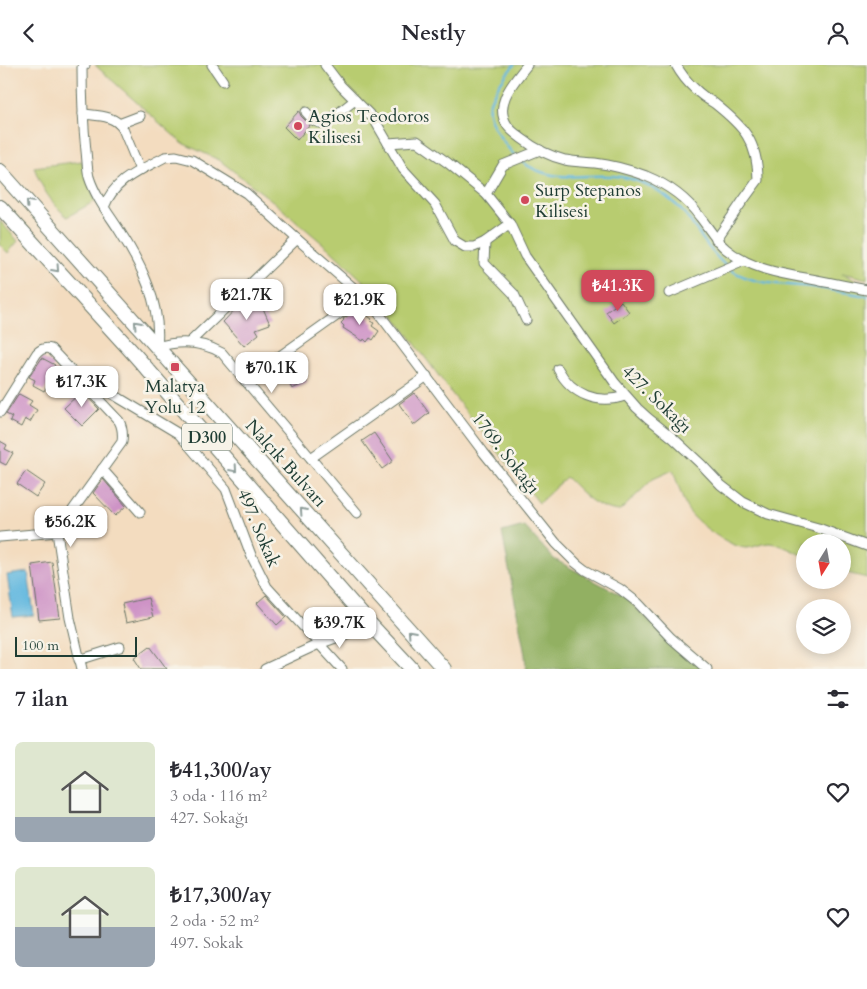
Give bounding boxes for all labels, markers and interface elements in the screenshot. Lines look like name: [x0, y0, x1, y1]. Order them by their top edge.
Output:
text: Nestly: [401, 18, 466, 48]
icon: back: [15, 19, 43, 47]
icon: person: [824, 19, 852, 47]
place label: Agios Teodoros Kilisesi: [308, 104, 429, 150]
marker: Agios Teodoros Kilisesi: [292, 120, 304, 132]
place label: Surp Stepanos Kilisesi: [535, 178, 641, 224]
marker: Surp Stepanos Kilisesi: [519, 194, 531, 206]
one-way arrow: [26, 200, 35, 209]
one-way arrow: [51, 264, 60, 273]
pin: ₺41.3K: [577, 269, 659, 312]
text: ₺41.3K: [592, 275, 644, 297]
pin: ₺21.7K: [206, 279, 288, 321]
pin: ₺21.9K: [319, 283, 401, 326]
text: ₺21.7K: [221, 284, 273, 306]
text: ₺21.9K: [334, 289, 386, 311]
one-way arrow: [134, 321, 143, 330]
pin: ₺70.1K: [231, 351, 313, 394]
text: ₺70.1K: [246, 357, 298, 379]
street label: 427. Sokağı: [616, 360, 697, 439]
marker: Malatya Yolu 12: [169, 361, 181, 373]
pin: ₺17.3K: [41, 365, 123, 408]
text: ₺17.3K: [56, 371, 108, 393]
place label: Malatya Yolu 12: [145, 374, 205, 420]
street label: 1769. Sokağı: [466, 407, 545, 499]
street label: Nalçık Bulvarı: [239, 414, 332, 513]
road number: D300: [182, 423, 232, 451]
one-way arrow: [229, 463, 238, 472]
street label: 497. Sokak: [231, 485, 286, 572]
pin: ₺56.2K: [30, 505, 112, 548]
one-way arrow: [300, 508, 309, 517]
text: ₺56.2K: [45, 511, 97, 533]
north arrow: [796, 534, 851, 589]
map controls: [796, 534, 851, 654]
button: layers: [796, 599, 851, 654]
pin: ₺39.7K: [299, 607, 381, 649]
text: ₺39.7K: [314, 612, 366, 634]
one-way arrow: [408, 629, 417, 638]
scale bar: [15, 634, 138, 657]
text: 100 m: [22, 636, 59, 655]
text: 7 ilan: [15, 685, 68, 714]
icon: filters: [824, 685, 852, 713]
text: ₺41,300/ay: [170, 756, 272, 785]
icon: home: [55, 762, 115, 822]
icon: heart: [824, 778, 852, 806]
text: 3 oda · 116 m²: [170, 785, 267, 807]
text: 427. Sokağı: [170, 807, 249, 829]
text: ₺17,300/ay: [170, 881, 272, 910]
icon: home: [55, 887, 115, 947]
icon: heart: [824, 903, 852, 931]
text: 2 oda · 52 m²: [170, 910, 259, 932]
text: 497. Sokak: [170, 932, 244, 954]

